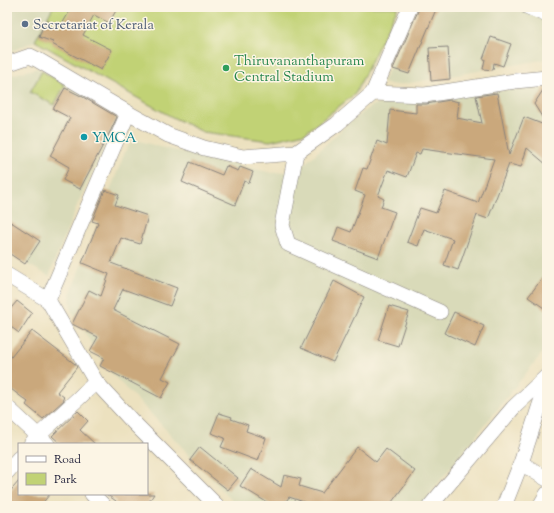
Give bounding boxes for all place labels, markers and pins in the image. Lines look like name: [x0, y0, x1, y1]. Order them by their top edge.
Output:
place label: Secretariat of Kerala: [33, 16, 154, 36]
marker: Secretariat of Kerala: [20, 19, 30, 29]
place label: Thiruvananthapuram Central Stadium: [234, 52, 365, 88]
marker: Thiruvananthapuram Central Stadium: [221, 63, 231, 73]
place label: YMCA: [92, 129, 137, 149]
marker: YMCA: [79, 132, 89, 142]

